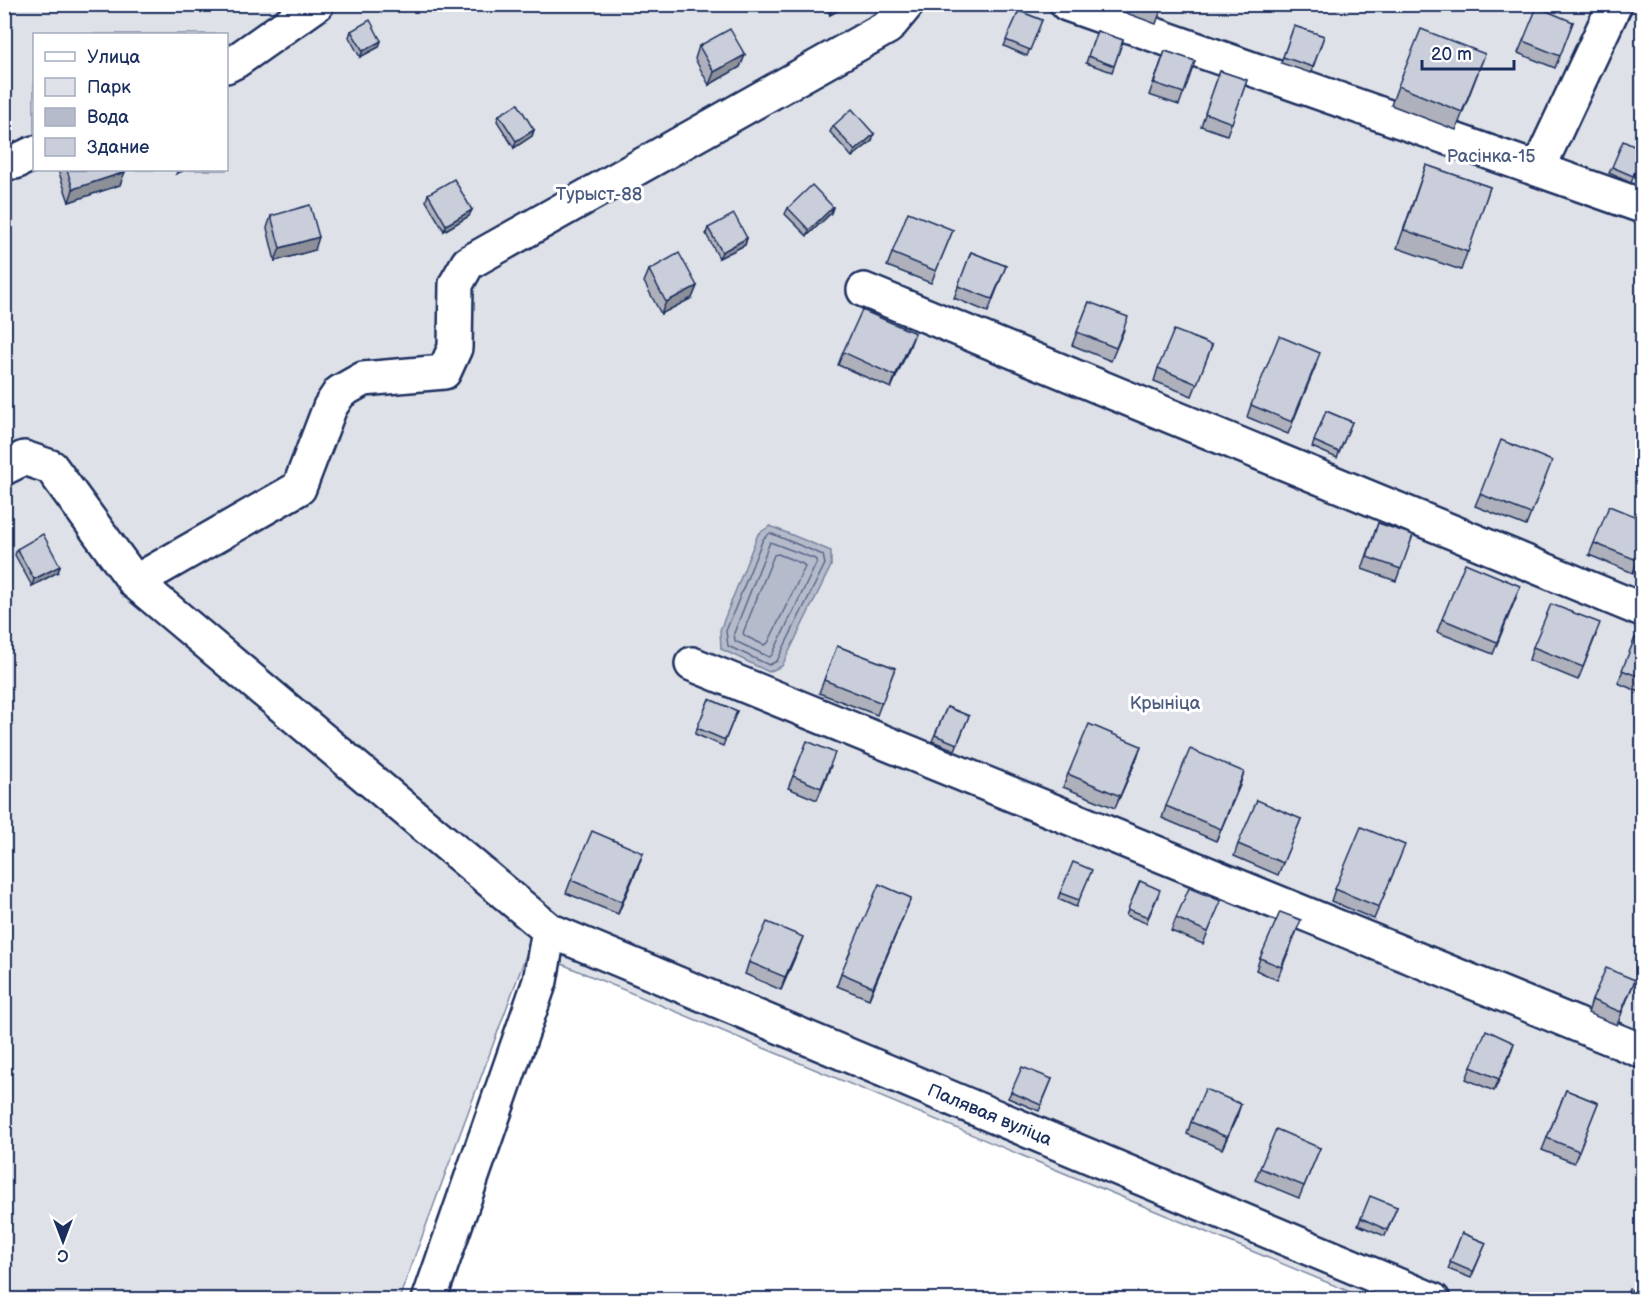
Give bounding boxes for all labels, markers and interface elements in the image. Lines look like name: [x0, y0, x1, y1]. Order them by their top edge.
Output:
legend: [33, 33, 228, 171]
scale bar: [1422, 33, 1514, 71]
text: 20 m: [1431, 44, 1472, 65]
text: Улица: [87, 47, 141, 68]
text: Парк: [87, 77, 131, 98]
text: Вода: [87, 107, 129, 128]
text: Здание: [87, 137, 149, 158]
park label: Расінка-15: [1446, 146, 1536, 167]
park label: Турыст-88: [556, 184, 642, 205]
park label: Крыніца: [1130, 693, 1201, 714]
street label: Палявая вуліца: [925, 1079, 1056, 1150]
north arrow: [33, 1211, 93, 1271]
text: С: [57, 1245, 69, 1264]

